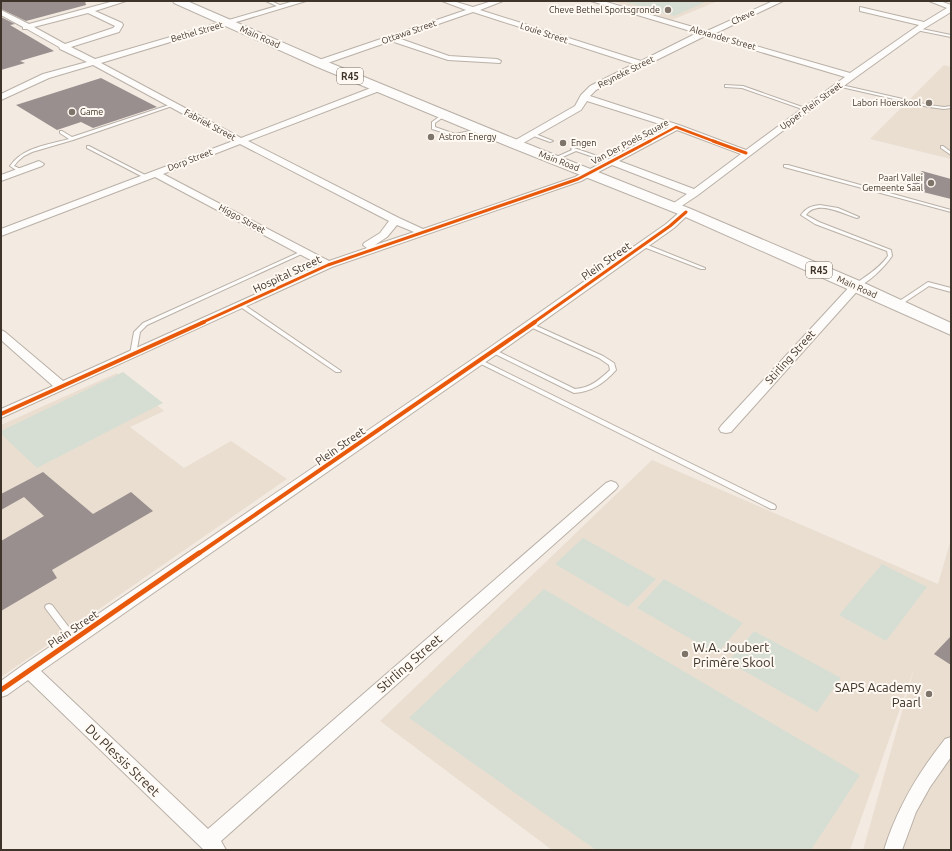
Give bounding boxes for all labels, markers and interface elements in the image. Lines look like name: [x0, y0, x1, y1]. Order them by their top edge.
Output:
place label: Cheve Bethel Sportsgronde: [549, 5, 660, 15]
marker: Cheve Bethel Sportsgronde: [663, 5, 673, 15]
street label: Cheve: [730, 7, 756, 27]
street label: Ottawa Street: [380, 18, 438, 46]
street label: Bethel Street: [170, 20, 225, 44]
street label: Louie Street: [519, 21, 569, 46]
street label: Main Road: [239, 24, 281, 50]
street label: Alexander Street: [689, 24, 758, 52]
street label: Reyneke Street: [596, 54, 656, 90]
road number: R45: [337, 68, 363, 84]
street label: Upper Plein Street: [778, 80, 844, 132]
place label: Labori Hoerskool: [853, 98, 922, 108]
marker: Labori Hoerskool: [924, 98, 934, 108]
marker: Game: [67, 107, 77, 117]
place label: Game: [80, 107, 103, 117]
street label: Fabriek Street: [183, 107, 238, 143]
street label: Van Der Poels Square: [590, 117, 670, 167]
marker: Astron Energy: [426, 132, 436, 142]
place label: Astron Energy: [439, 132, 497, 142]
marker: Engen: [558, 138, 568, 148]
place label: Engen: [571, 138, 596, 148]
street label: Dorp Street: [166, 147, 214, 173]
street label: Main Road: [537, 149, 581, 173]
place label: Paarl Vallei Gemeente Saal: [862, 173, 924, 193]
marker: Paarl Vallei Gemeente Saal: [926, 178, 936, 188]
street label: Higgo Street: [217, 203, 267, 236]
street label: Plein Street: [579, 239, 634, 282]
street label: Hospital Street: [251, 253, 324, 295]
road number: R45: [806, 262, 832, 278]
street label: Main Road: [836, 274, 878, 300]
street label: Stirling Street: [763, 327, 818, 386]
street label: Plein Street: [313, 424, 368, 467]
street label: Plein Street: [46, 608, 101, 650]
street label: Stirling Street: [374, 631, 444, 695]
place label: W.A. Joubert Primêre Skool: [693, 640, 775, 669]
marker: W.A. Joubert Primêre Skool: [680, 649, 690, 659]
place label: SAPS Academy Paarl: [835, 680, 922, 709]
marker: SAPS Academy Paarl: [924, 689, 934, 699]
street label: Du Plessis Street: [83, 721, 163, 799]

